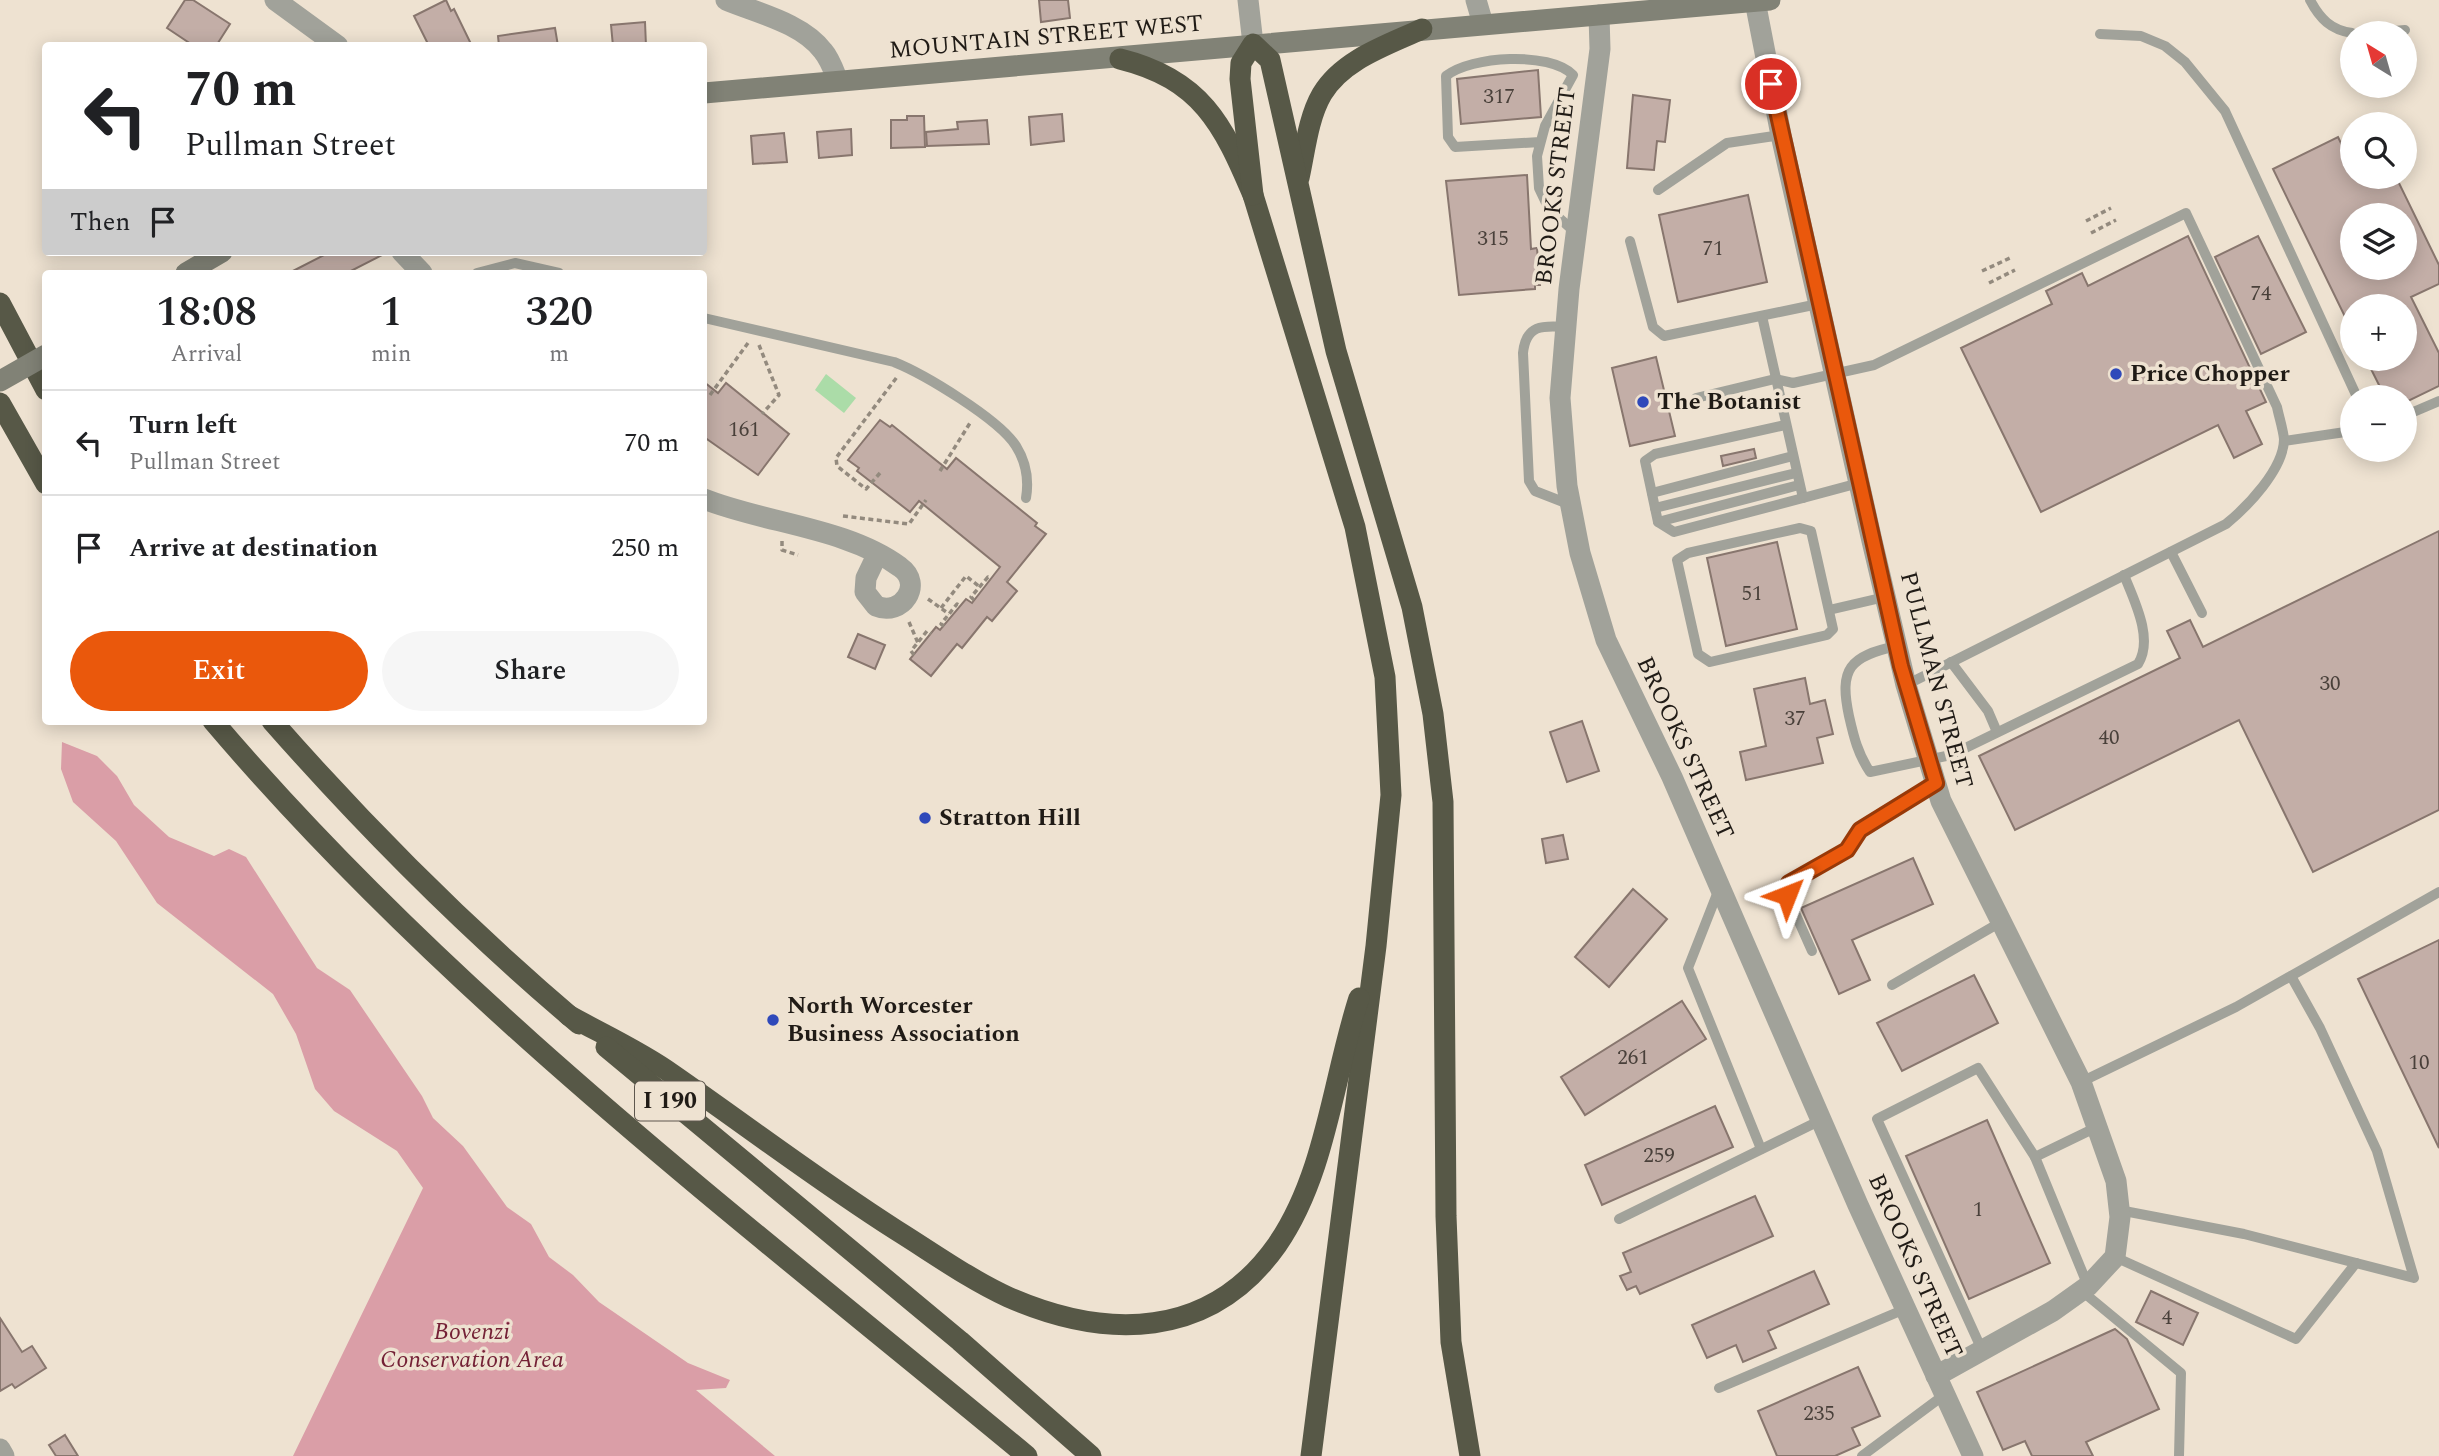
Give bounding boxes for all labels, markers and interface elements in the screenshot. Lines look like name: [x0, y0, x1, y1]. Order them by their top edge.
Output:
street label: MOUNTAIN STREET WEST: [888, 5, 1204, 69]
north arrow: [2340, 21, 2417, 98]
map controls: [2340, 21, 2417, 462]
text: 70 m: [185, 53, 296, 128]
pin: [1741, 54, 1801, 114]
icon: arrive: [1752, 65, 1790, 103]
icon: left: [70, 70, 161, 161]
house number: 317: [1483, 81, 1515, 113]
street label: BROOKS STREET: [1526, 85, 1586, 287]
button: search: [2340, 112, 2417, 189]
text: Pullman Street: [185, 121, 396, 170]
text: Then: [70, 202, 130, 242]
icon: arrive: [144, 203, 182, 241]
button: layers: [2340, 203, 2417, 280]
house number: 315: [1477, 223, 1509, 255]
house number: 71: [1703, 233, 1724, 265]
house number: 74: [2251, 278, 2272, 310]
text: 18:08: [156, 281, 257, 344]
text: 1: [380, 281, 402, 344]
text: 320: [525, 281, 593, 344]
button: +: [2340, 294, 2417, 371]
text: Arrival: [171, 337, 242, 372]
text: min: [371, 337, 411, 372]
text: m: [549, 337, 569, 372]
place label: Price Chopper: [2130, 356, 2290, 392]
marker: Price Chopper: [2108, 366, 2124, 382]
place label: The Botanist: [1657, 384, 1801, 420]
button: −: [2340, 385, 2417, 462]
marker: The Botanist: [1635, 394, 1651, 410]
text: Turn left: [129, 405, 237, 445]
house number: 161: [728, 414, 760, 446]
text: 70 m: [624, 423, 679, 463]
icon: left: [70, 424, 108, 462]
text: Pullman Street: [129, 445, 281, 480]
text: Arrive at destination: [129, 528, 378, 568]
text: 250 m: [611, 528, 679, 568]
icon: arrive: [70, 529, 108, 567]
street label: PULLMAN STREET: [1890, 568, 1982, 792]
house number: 51: [1742, 578, 1763, 610]
button: Exit: [70, 631, 368, 711]
button: Share: [382, 631, 679, 711]
street label: BROOKS STREET: [1627, 650, 1743, 846]
house number: 30: [2320, 668, 2341, 700]
house number: 37: [1785, 703, 1806, 735]
house number: 40: [2099, 722, 2120, 754]
place label: Stratton Hill: [939, 800, 1081, 836]
marker: Stratton Hill: [917, 810, 933, 826]
position arrow: [1750, 858, 1824, 932]
place label: North Worcester Business Association: [787, 988, 1020, 1052]
marker: North Worcester Business Association: [765, 1012, 781, 1028]
house number: 261: [1617, 1042, 1649, 1074]
house number: 10: [2409, 1047, 2430, 1079]
road number: I 190: [635, 1082, 705, 1120]
house number: 259: [1643, 1140, 1675, 1172]
street label: BROOKS STREET: [1858, 1168, 1972, 1364]
house number: 1: [1973, 1194, 1983, 1226]
house number: 4: [2162, 1302, 2173, 1334]
park label: Bovenzi Conservation Area: [380, 1314, 564, 1378]
house number: 235: [1803, 1398, 1835, 1430]

